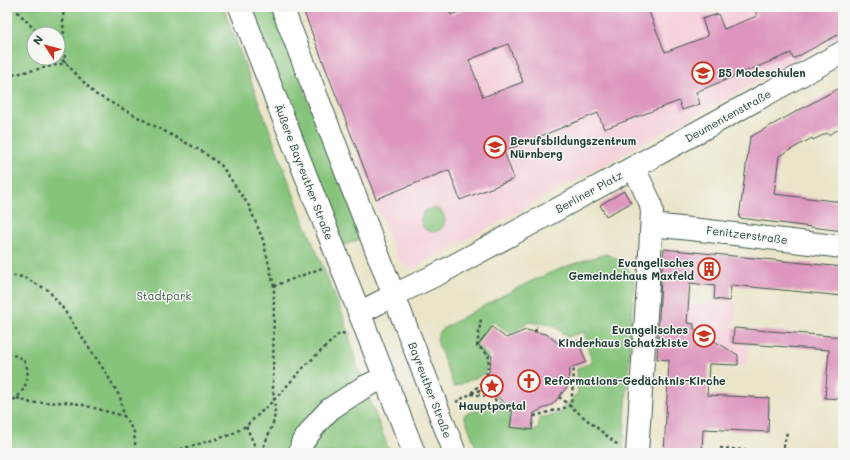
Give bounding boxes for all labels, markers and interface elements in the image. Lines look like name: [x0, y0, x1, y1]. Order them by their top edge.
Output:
north arrow: [26, 26, 66, 66]
text: N: [29, 32, 46, 48]
school or university icon: B5 Modeschulen: [690, 60, 716, 86]
place label: B5 Modeschulen: [718, 65, 806, 80]
street label: Deumentenstraße: [682, 86, 774, 145]
street label: Äußere Bayreuther Straße: [272, 102, 337, 242]
place label: Berufsbildungszentrum Nürnberg: [510, 133, 637, 161]
school or university icon: Berufsbildungszentrum Nürnberg: [482, 134, 508, 160]
street label: Berliner Platz: [553, 167, 625, 216]
street label: Fenitzerstraße: [705, 222, 789, 247]
place label: Evangelisches Gemeindehaus Maxfeld: [569, 255, 694, 283]
building icon: Evangelisches Gemeindehaus Maxfeld: [696, 256, 722, 282]
park label: Stadtpark: [137, 288, 192, 303]
place label: Evangelisches Kinderhaus Schatzkiste: [558, 322, 688, 350]
school or university icon: Evangelisches Kinderhaus Schatzkiste: [691, 323, 717, 349]
street label: Bayreuther Straße: [405, 340, 456, 440]
church icon: Reformations-Gedächtnis-Kirche: [516, 368, 542, 394]
place icon: Hauptportal: [479, 373, 505, 399]
place label: Reformations-Gedächtnis-Kirche: [544, 373, 726, 388]
place label: Hauptportal: [458, 398, 526, 413]

